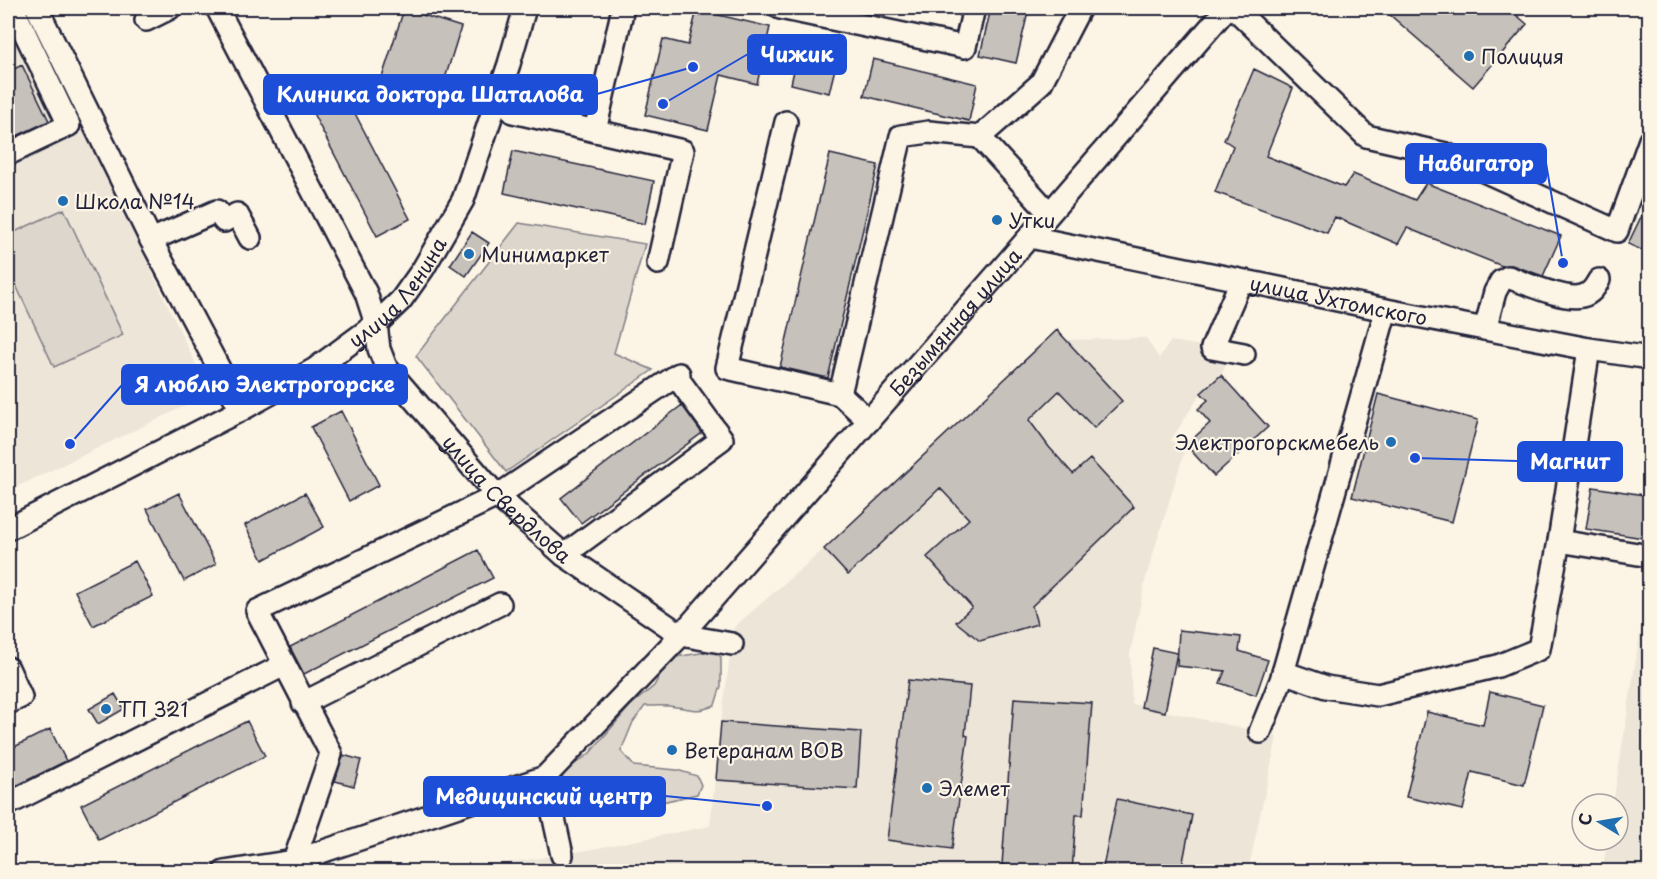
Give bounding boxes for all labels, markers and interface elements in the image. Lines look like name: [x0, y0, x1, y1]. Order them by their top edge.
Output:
callout: Чижик: [748, 35, 846, 74]
text: Чижик: [760, 37, 834, 69]
place label: Полиция: [1481, 41, 1564, 71]
marker: Полиция: [1462, 49, 1476, 63]
callout: Клиника доктора Шаталова: [264, 75, 597, 114]
text: Клиника доктора Шаталова: [276, 77, 584, 109]
callout: Навигатор: [1406, 144, 1546, 183]
text: Навигатор: [1418, 146, 1534, 178]
place label: Школа №14: [75, 186, 195, 216]
marker: Школа №14: [56, 194, 70, 208]
place label: Утки: [1009, 205, 1056, 235]
marker: Утки: [990, 213, 1004, 227]
street label: улица Ленина: [342, 231, 454, 355]
place label: Минимаркет: [481, 239, 609, 269]
street label: Безымянная улица: [882, 241, 1029, 403]
marker: Минимаркет: [462, 247, 476, 261]
street label: улица Ухтомского: [1247, 267, 1430, 333]
callout: Я люблю Электрогорске: [122, 365, 407, 404]
text: Я люблю Электрогорске: [134, 367, 395, 399]
place label: Электрогорскмебель: [1175, 427, 1379, 457]
street label: улица Свердлова: [436, 428, 579, 570]
marker: Электрогорскмебель: [1384, 435, 1398, 449]
callout: Магнит: [1518, 442, 1622, 481]
text: Магнит: [1530, 444, 1611, 476]
place label: ТП 321: [118, 694, 188, 724]
marker: ТП 321: [99, 702, 113, 716]
place label: Ветеранам ВОВ: [684, 735, 844, 765]
marker: Ветеранам ВОВ: [665, 743, 679, 757]
place label: Элемет: [939, 773, 1010, 803]
callout: Медицинский центр: [424, 777, 665, 816]
text: Медицинский центр: [435, 779, 653, 811]
marker: Элемет: [920, 781, 934, 795]
north arrow: [1570, 792, 1630, 852]
text: С: [1571, 811, 1597, 827]

